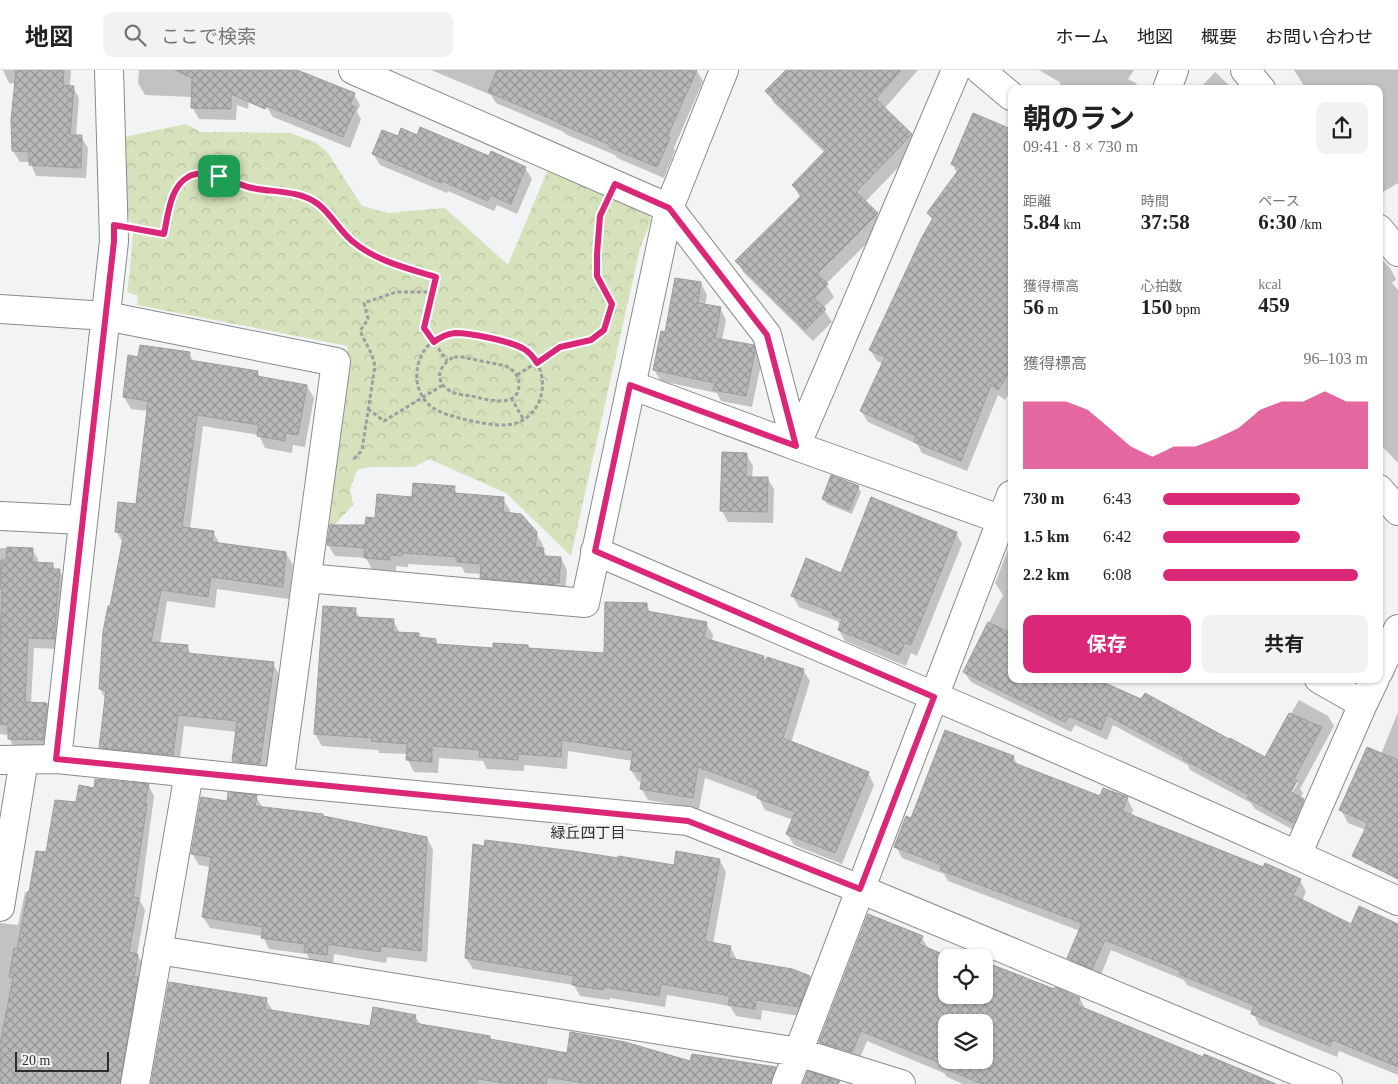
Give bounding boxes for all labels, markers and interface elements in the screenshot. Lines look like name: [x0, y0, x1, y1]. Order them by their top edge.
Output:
search box: [103, 12, 453, 57]
icon: search: [121, 21, 149, 49]
text: 地図: [25, 24, 73, 50]
text: ここで検索: [161, 26, 256, 47]
text: ホーム: [1056, 27, 1109, 47]
text: 地図: [1137, 27, 1173, 47]
text: 概要: [1201, 27, 1237, 47]
text: お問い合わせ: [1265, 27, 1373, 47]
button: share: [1316, 102, 1368, 154]
text: 朝のラン: [1023, 103, 1135, 134]
text: 09:41 · 8 × 730 m: [1023, 138, 1138, 155]
pin: [198, 155, 240, 197]
icon: arrive: [205, 162, 233, 190]
text: 距離: [1023, 194, 1051, 209]
text: 時間: [1141, 194, 1169, 209]
text: ペース: [1258, 194, 1300, 209]
text: 5.84: [1023, 210, 1060, 234]
text: 37:58: [1141, 210, 1190, 234]
text: 6:30: [1258, 210, 1297, 234]
text: km: [1060, 217, 1081, 232]
text: /km: [1297, 217, 1322, 232]
text: kcal: [1258, 277, 1282, 292]
text: 獲得標高: [1023, 279, 1079, 294]
text: 心拍数: [1141, 279, 1183, 294]
text: 459: [1258, 293, 1290, 317]
text: 56: [1023, 295, 1044, 319]
text: 150: [1141, 295, 1172, 319]
text: m: [1044, 302, 1058, 317]
text: bpm: [1172, 302, 1201, 317]
text: 96–103 m: [1304, 350, 1368, 367]
text: 獲得標高: [1023, 355, 1087, 372]
text: 730 m: [1023, 490, 1064, 507]
text: 6:43: [1103, 490, 1131, 507]
text: 1.5 km: [1023, 528, 1069, 545]
text: 6:42: [1103, 528, 1131, 545]
text: 2.2 km: [1023, 566, 1069, 583]
text: 6:08: [1103, 566, 1131, 583]
button: 保存: [1023, 615, 1191, 673]
button: 共有: [1201, 615, 1368, 673]
district label: 緑丘四丁目: [550, 825, 626, 841]
map controls: [938, 949, 993, 1069]
button: locate: [938, 949, 993, 1004]
button: layers: [938, 1014, 993, 1069]
scale bar: [15, 1049, 109, 1072]
text: 20 m: [22, 1053, 50, 1068]

